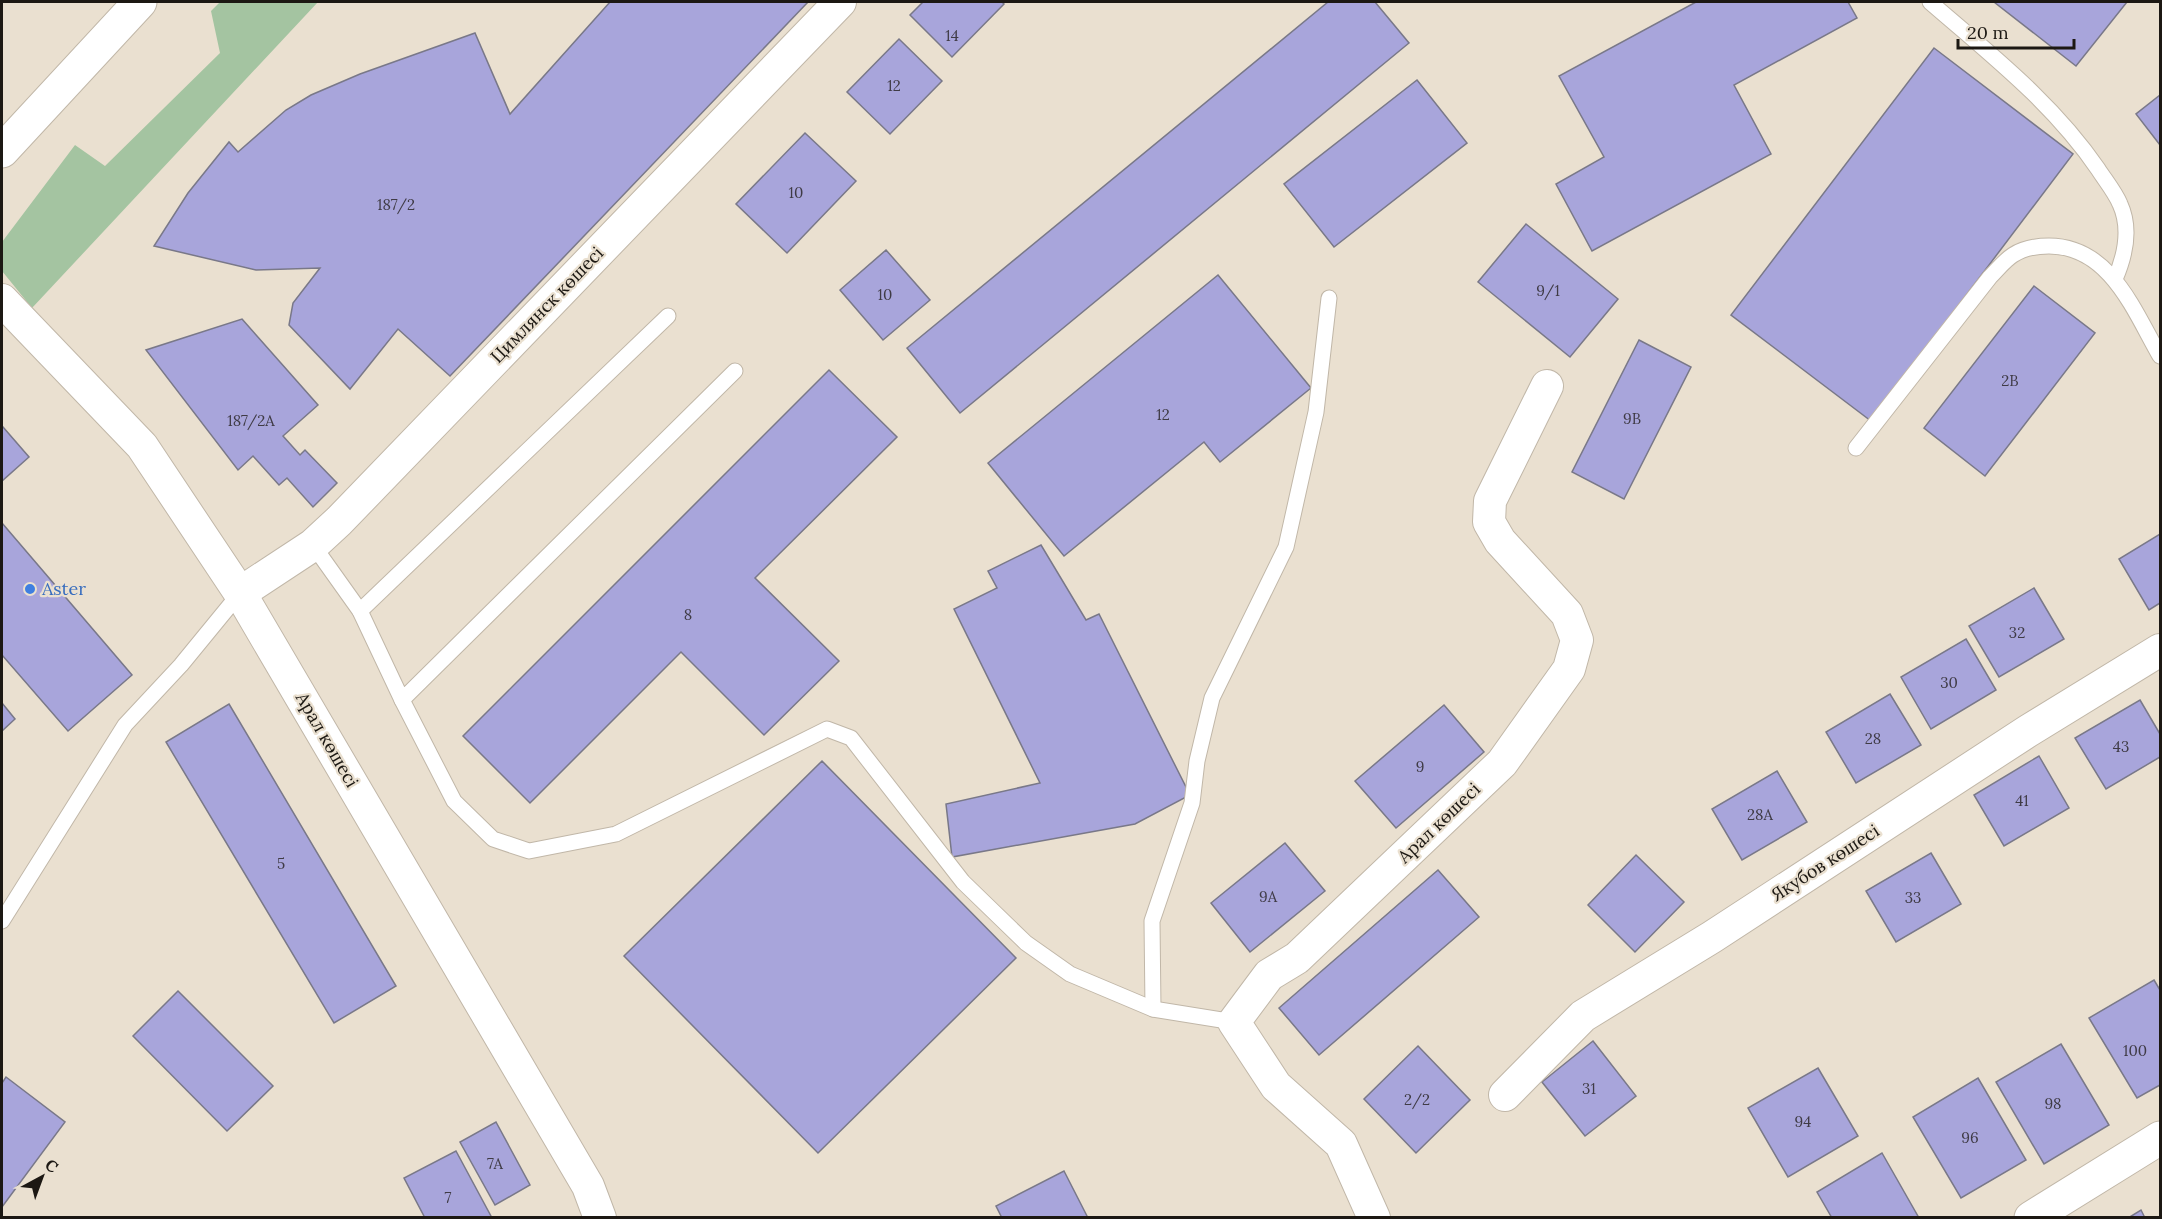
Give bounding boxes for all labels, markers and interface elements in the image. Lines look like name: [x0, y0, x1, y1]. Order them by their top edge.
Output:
scale bar: [1958, 12, 2074, 50]
text: 20 m: [1967, 21, 2009, 44]
house number: 14: [945, 26, 959, 45]
house number: 12: [887, 76, 901, 95]
house number: 10: [789, 183, 803, 202]
house number: 187/2: [377, 195, 415, 215]
street label: Цимлянск көшесі: [485, 242, 608, 368]
house number: 9/1: [1536, 281, 1560, 301]
house number: 10: [878, 285, 892, 304]
house number: 2В: [2001, 371, 2019, 390]
house number: 12: [1156, 405, 1170, 424]
house number: 9В: [1623, 409, 1641, 428]
house number: 187/2А: [227, 411, 275, 431]
place label: Aster: [41, 577, 86, 600]
marker: Aster: [23, 582, 37, 596]
house number: 8: [684, 605, 692, 624]
house number: 32: [2009, 623, 2025, 642]
house number: 30: [1940, 673, 1958, 692]
street label: Арал көшесі: [290, 687, 364, 791]
house number: 28: [1865, 729, 1881, 748]
house number: 43: [2113, 737, 2129, 756]
house number: 9: [1416, 757, 1424, 776]
street label: Арал көшесі: [1392, 778, 1485, 868]
house number: 41: [2015, 791, 2029, 810]
house number: 28А: [1747, 805, 1774, 824]
street label: Якубов көшесі: [1766, 819, 1883, 906]
house number: 5: [277, 854, 285, 873]
house number: 9А: [1259, 887, 1278, 906]
house number: 33: [1905, 888, 1921, 907]
house number: 100: [2123, 1041, 2147, 1060]
house number: 31: [1582, 1079, 1596, 1098]
house number: 2/2: [1404, 1090, 1430, 1110]
house number: 98: [2044, 1094, 2062, 1113]
house number: 94: [1795, 1112, 1811, 1131]
house number: 96: [1961, 1128, 1979, 1147]
north arrow: [12, 1147, 72, 1207]
house number: 7А: [487, 1154, 504, 1173]
text: С: [41, 1155, 63, 1177]
house number: 7: [445, 1188, 452, 1207]

